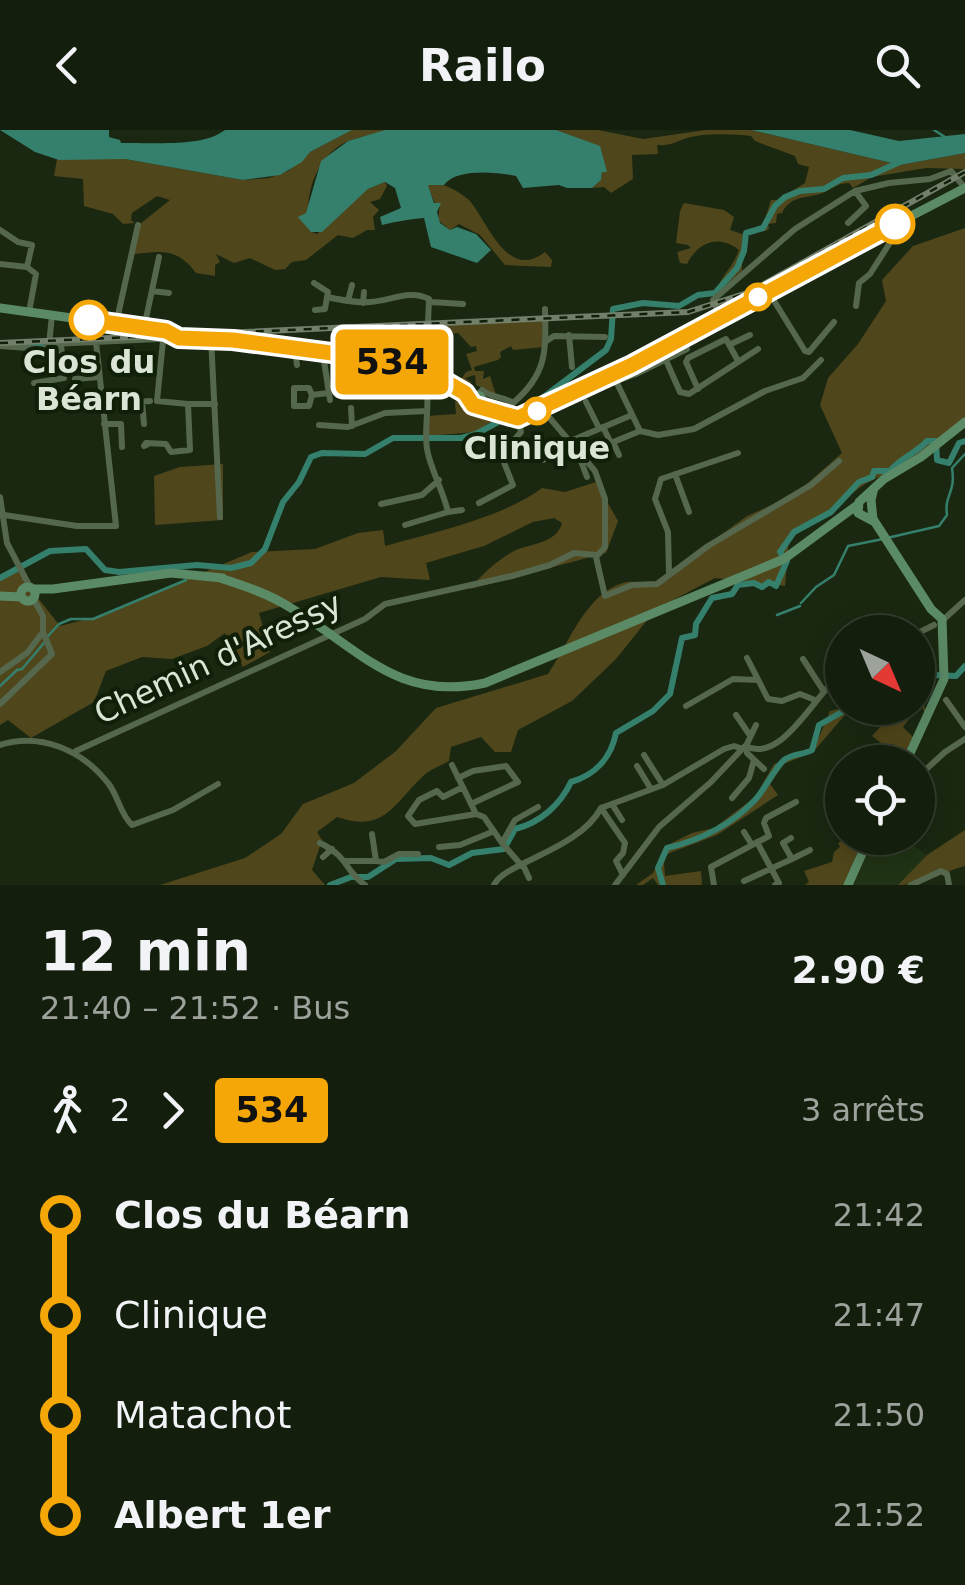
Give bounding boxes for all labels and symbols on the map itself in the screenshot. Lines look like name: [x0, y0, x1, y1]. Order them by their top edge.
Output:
unlabelled marker: [876, 205, 914, 243]
unlabelled marker: [745, 284, 771, 310]
marker: Clos du Béarn: [70, 301, 108, 339]
line badge: 534: [334, 330, 450, 394]
place label: Clos du Béarn: [23, 343, 155, 418]
marker: Clinique: [524, 398, 550, 424]
place label: Clinique: [464, 429, 610, 467]
street label: Chemin d'Aressy: [88, 584, 348, 732]
north arrow: [825, 615, 935, 725]

